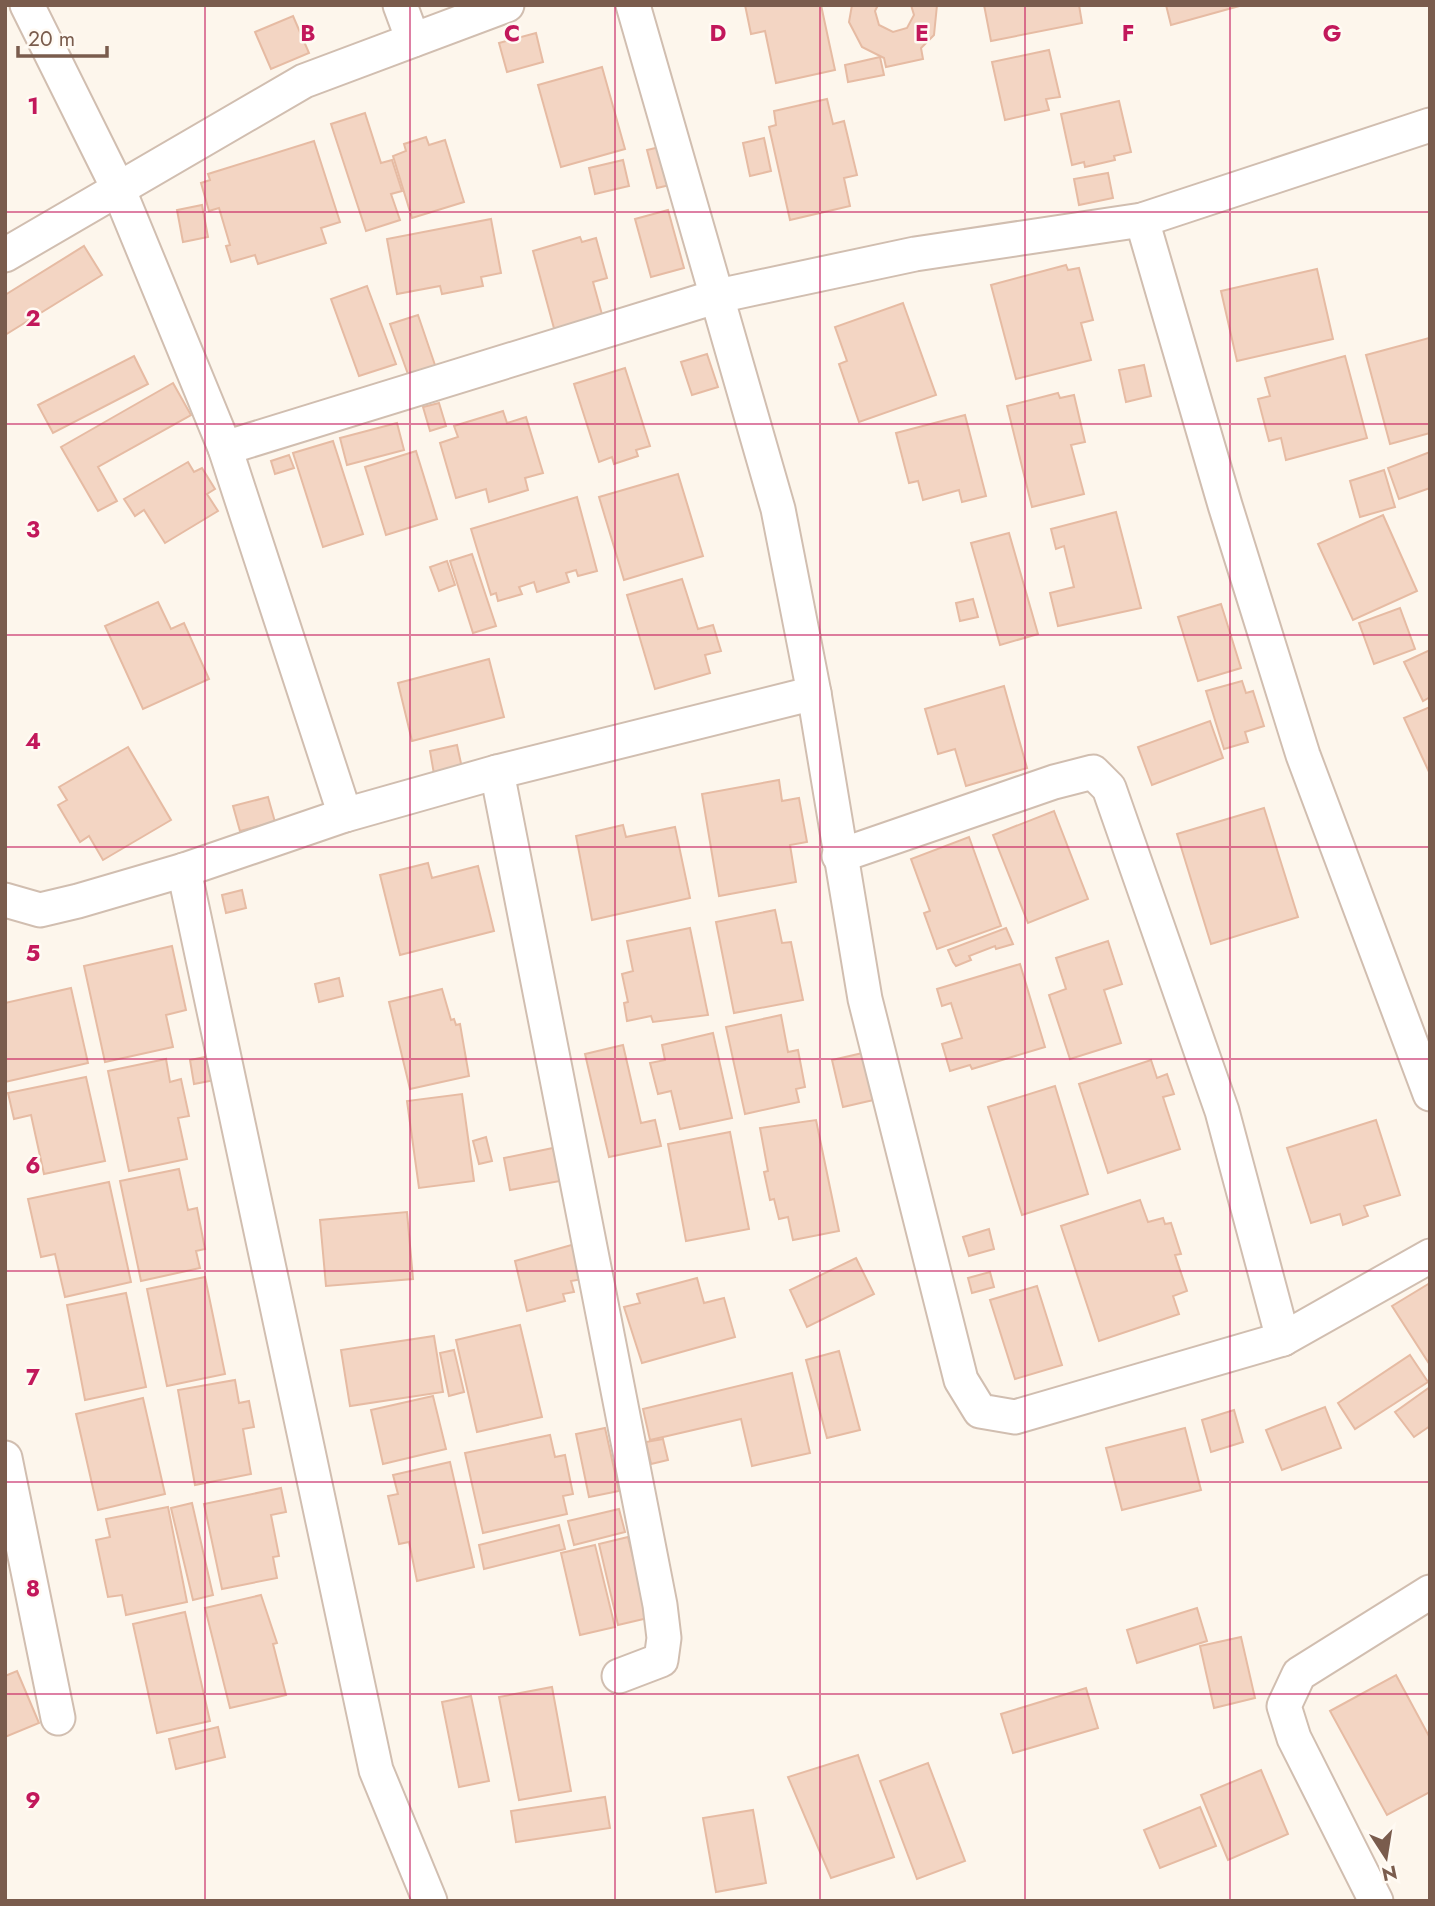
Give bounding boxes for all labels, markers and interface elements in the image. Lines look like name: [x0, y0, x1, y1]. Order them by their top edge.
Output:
scale bar: [18, 14, 107, 58]
text: B: [300, 16, 316, 50]
text: C: [504, 16, 520, 50]
text: D: [710, 16, 727, 50]
text: E: [915, 16, 929, 50]
text: F: [1122, 16, 1134, 50]
text: G: [1323, 16, 1341, 50]
text: 20 m: [28, 24, 75, 54]
text: 1: [27, 89, 39, 123]
text: 2: [25, 301, 41, 335]
text: 3: [26, 512, 40, 546]
text: 4: [25, 724, 41, 758]
text: 5: [26, 936, 40, 970]
text: 6: [25, 1148, 41, 1182]
text: 7: [26, 1360, 40, 1394]
text: 8: [26, 1571, 40, 1605]
text: 9: [25, 1783, 41, 1817]
north arrow: [1351, 1822, 1421, 1892]
text: N: [1379, 1858, 1400, 1888]

